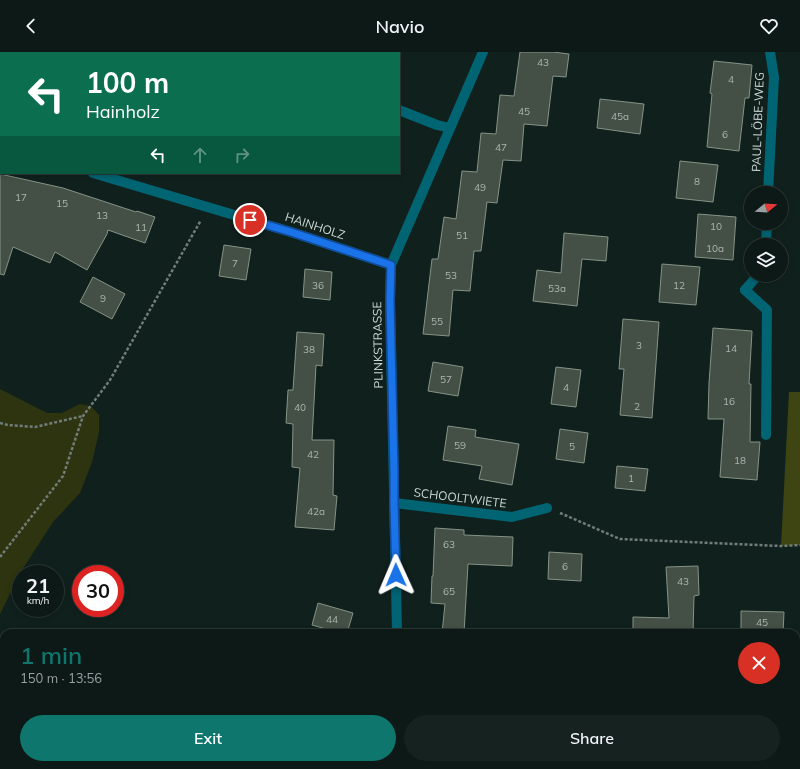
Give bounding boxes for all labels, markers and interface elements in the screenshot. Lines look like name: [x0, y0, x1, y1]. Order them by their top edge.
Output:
icon: back: [20, 15, 42, 37]
text: Navio: [376, 15, 424, 38]
icon: heart: [758, 15, 780, 37]
house number: 43: [537, 56, 549, 69]
text: 100 m: [86, 65, 169, 100]
icon: left: [20, 68, 72, 120]
street label: PAUL-LÖBE-WEG: [748, 72, 767, 172]
house number: 4: [728, 73, 734, 86]
text: Hainholz: [86, 100, 160, 123]
house number: 45: [518, 105, 530, 118]
house number: 45a: [611, 110, 629, 123]
house number: 6: [722, 128, 728, 141]
house number: 47: [495, 141, 507, 154]
icon: left: [147, 144, 169, 166]
icon: ahead: [189, 144, 211, 166]
icon: right: [231, 144, 253, 166]
house number: 8: [694, 175, 700, 188]
house number: 49: [474, 181, 486, 194]
north arrow: [744, 186, 788, 230]
map controls: [744, 186, 788, 282]
house number: 17: [15, 191, 27, 204]
house number: 15: [56, 197, 68, 210]
pin: [233, 203, 267, 237]
house number: 13: [96, 209, 108, 222]
icon: arrive: [239, 209, 261, 231]
street label: HAINHOLZ: [283, 209, 347, 242]
house number: 10: [710, 220, 722, 233]
house number: 11: [135, 221, 147, 234]
house number: 51: [456, 229, 468, 242]
button: layers: [744, 238, 788, 282]
house number: 10a: [706, 242, 724, 255]
house number: 7: [232, 257, 238, 270]
house number: 53: [445, 269, 457, 282]
house number: 36: [312, 279, 324, 292]
house number: 12: [673, 279, 685, 292]
house number: 53a: [548, 282, 566, 295]
house number: 9: [100, 292, 106, 305]
street label: PLINKSTRASSE: [369, 301, 386, 389]
house number: 55: [431, 315, 443, 328]
house number: 3: [636, 339, 642, 352]
house number: 14: [725, 342, 737, 355]
house number: 38: [303, 343, 315, 356]
house number: 57: [440, 373, 452, 386]
house number: 4: [563, 381, 569, 394]
house number: 16: [723, 395, 735, 408]
house number: 2: [634, 400, 640, 413]
house number: 40: [294, 401, 306, 414]
house number: 59: [454, 439, 466, 452]
house number: 5: [569, 440, 575, 453]
house number: 42: [307, 448, 319, 461]
house number: 18: [734, 454, 746, 467]
house number: 1: [628, 472, 634, 485]
street label: SCHOOLTWIETE: [413, 484, 507, 511]
house number: 42a: [307, 505, 325, 518]
house number: 63: [443, 538, 455, 551]
position arrow: [375, 554, 417, 596]
house number: 6: [562, 560, 568, 573]
speed limit sign: 30: [72, 565, 124, 617]
text: 21: [26, 573, 50, 598]
house number: 43: [677, 575, 689, 588]
house number: 65: [443, 585, 455, 598]
text: km/h: [27, 594, 49, 607]
house number: 44: [326, 613, 338, 626]
house number: 45: [756, 616, 768, 629]
text: 1 min: [20, 640, 82, 670]
button: close: [738, 642, 780, 684]
text: 150 m · 13:56: [20, 670, 102, 686]
button: Exit: [20, 715, 396, 761]
button: Share: [404, 715, 780, 761]

